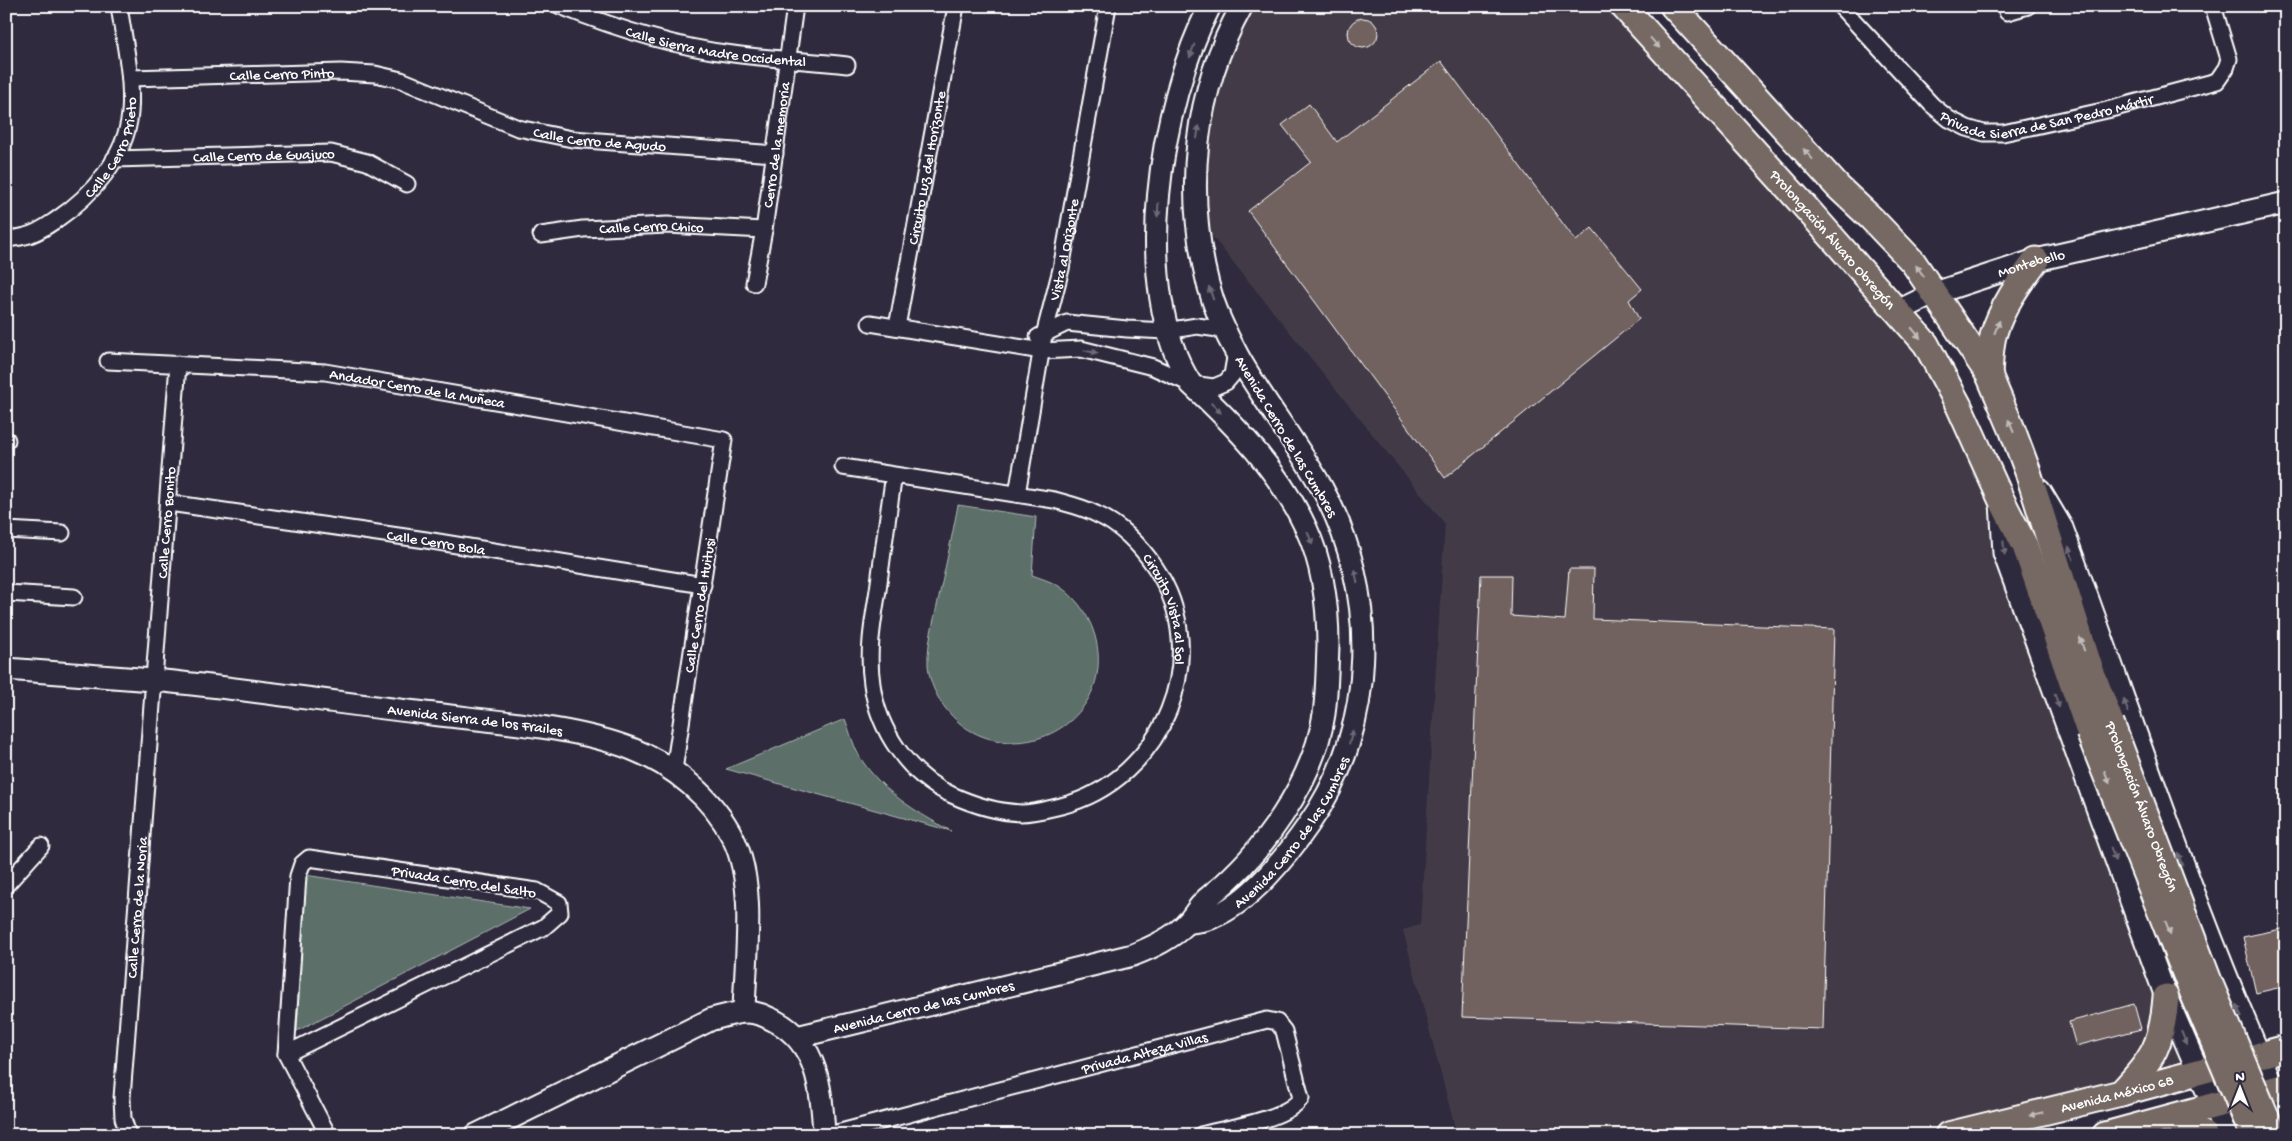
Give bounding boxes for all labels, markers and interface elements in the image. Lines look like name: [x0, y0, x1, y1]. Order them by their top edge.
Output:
street label: Calle Sierra Madre Occidental: [623, 23, 807, 72]
one-way arrow: [1649, 37, 1661, 49]
one-way arrow: [1188, 44, 1195, 59]
street label: Calle Cerro Pinto: [229, 65, 335, 86]
street label: Cerro de la memoria: [760, 80, 795, 209]
street label: Circuito Luz del Horizonte: [905, 89, 951, 246]
street label: Privada Sierra de San Pedro Mártir: [1934, 91, 2157, 144]
street label: Calle Cerro Prieto: [81, 97, 142, 203]
street label: Calle Cerro de Agudo: [531, 124, 667, 157]
one-way arrow: [1195, 124, 1203, 140]
street label: Calle Cerro de Guajuco: [193, 146, 335, 168]
one-way arrow: [1802, 149, 1814, 161]
street label: Prolongación Álvaro Obregón: [1764, 166, 1898, 314]
street label: Vista al Orizonte: [1046, 197, 1084, 304]
one-way arrow: [1154, 202, 1162, 218]
street label: Calle Cerro Chico: [599, 218, 704, 239]
street label: Montebello: [1996, 247, 2067, 283]
one-way arrow: [1915, 265, 1925, 278]
one-way arrow: [1207, 285, 1215, 300]
one-way arrow: [1993, 320, 2001, 334]
one-way arrow: [1910, 327, 1921, 339]
one-way arrow: [1083, 348, 1098, 356]
street label: Avenida Cerro de las Cumbres: [1230, 353, 1341, 521]
street label: Andador Cerro de la Muñeca: [328, 366, 507, 414]
one-way arrow: [1210, 402, 1222, 414]
one-way arrow: [2007, 418, 2015, 433]
street label: Calle Cerro Bonito: [155, 466, 181, 579]
street label: Calle Cerro Bola: [385, 527, 487, 561]
one-way arrow: [1307, 531, 1314, 546]
street label: Calle Cerro del Huitusi: [681, 537, 721, 674]
one-way arrow: [2000, 540, 2008, 556]
one-way arrow: [2067, 546, 2074, 561]
street label: Circuito Vista al Sol: [1137, 551, 1187, 665]
one-way arrow: [1352, 568, 1360, 584]
one-way arrow: [2078, 637, 2086, 652]
one-way arrow: [2053, 694, 2061, 709]
one-way arrow: [2122, 699, 2129, 714]
street label: Avenida Sierra de los Frailes: [386, 702, 564, 741]
street label: Prolongación Álvaro Obregón: [2100, 718, 2181, 895]
one-way arrow: [1348, 729, 1356, 744]
street label: Avenida Cerro de las Cumbres: [1231, 754, 1354, 913]
one-way arrow: [2104, 770, 2112, 784]
street label: Calle Cerro de la Noria: [124, 835, 153, 979]
one-way arrow: [2110, 846, 2117, 861]
one-way arrow: [2176, 852, 2183, 867]
street label: Privada Cerro del Salto: [389, 862, 537, 903]
one-way arrow: [2164, 921, 2172, 936]
street label: Avenida Cerro de las Cumbres: [832, 977, 1016, 1039]
one-way arrow: [2234, 1004, 2242, 1018]
street label: Privada Alteza Villas: [1079, 1029, 1210, 1080]
one-way arrow: [2180, 1031, 2188, 1045]
north arrow: [2214, 1064, 2264, 1114]
text: N: [2235, 1069, 2245, 1086]
street label: Avenida México 68: [2059, 1072, 2176, 1118]
one-way arrow: [2028, 1110, 2043, 1118]

